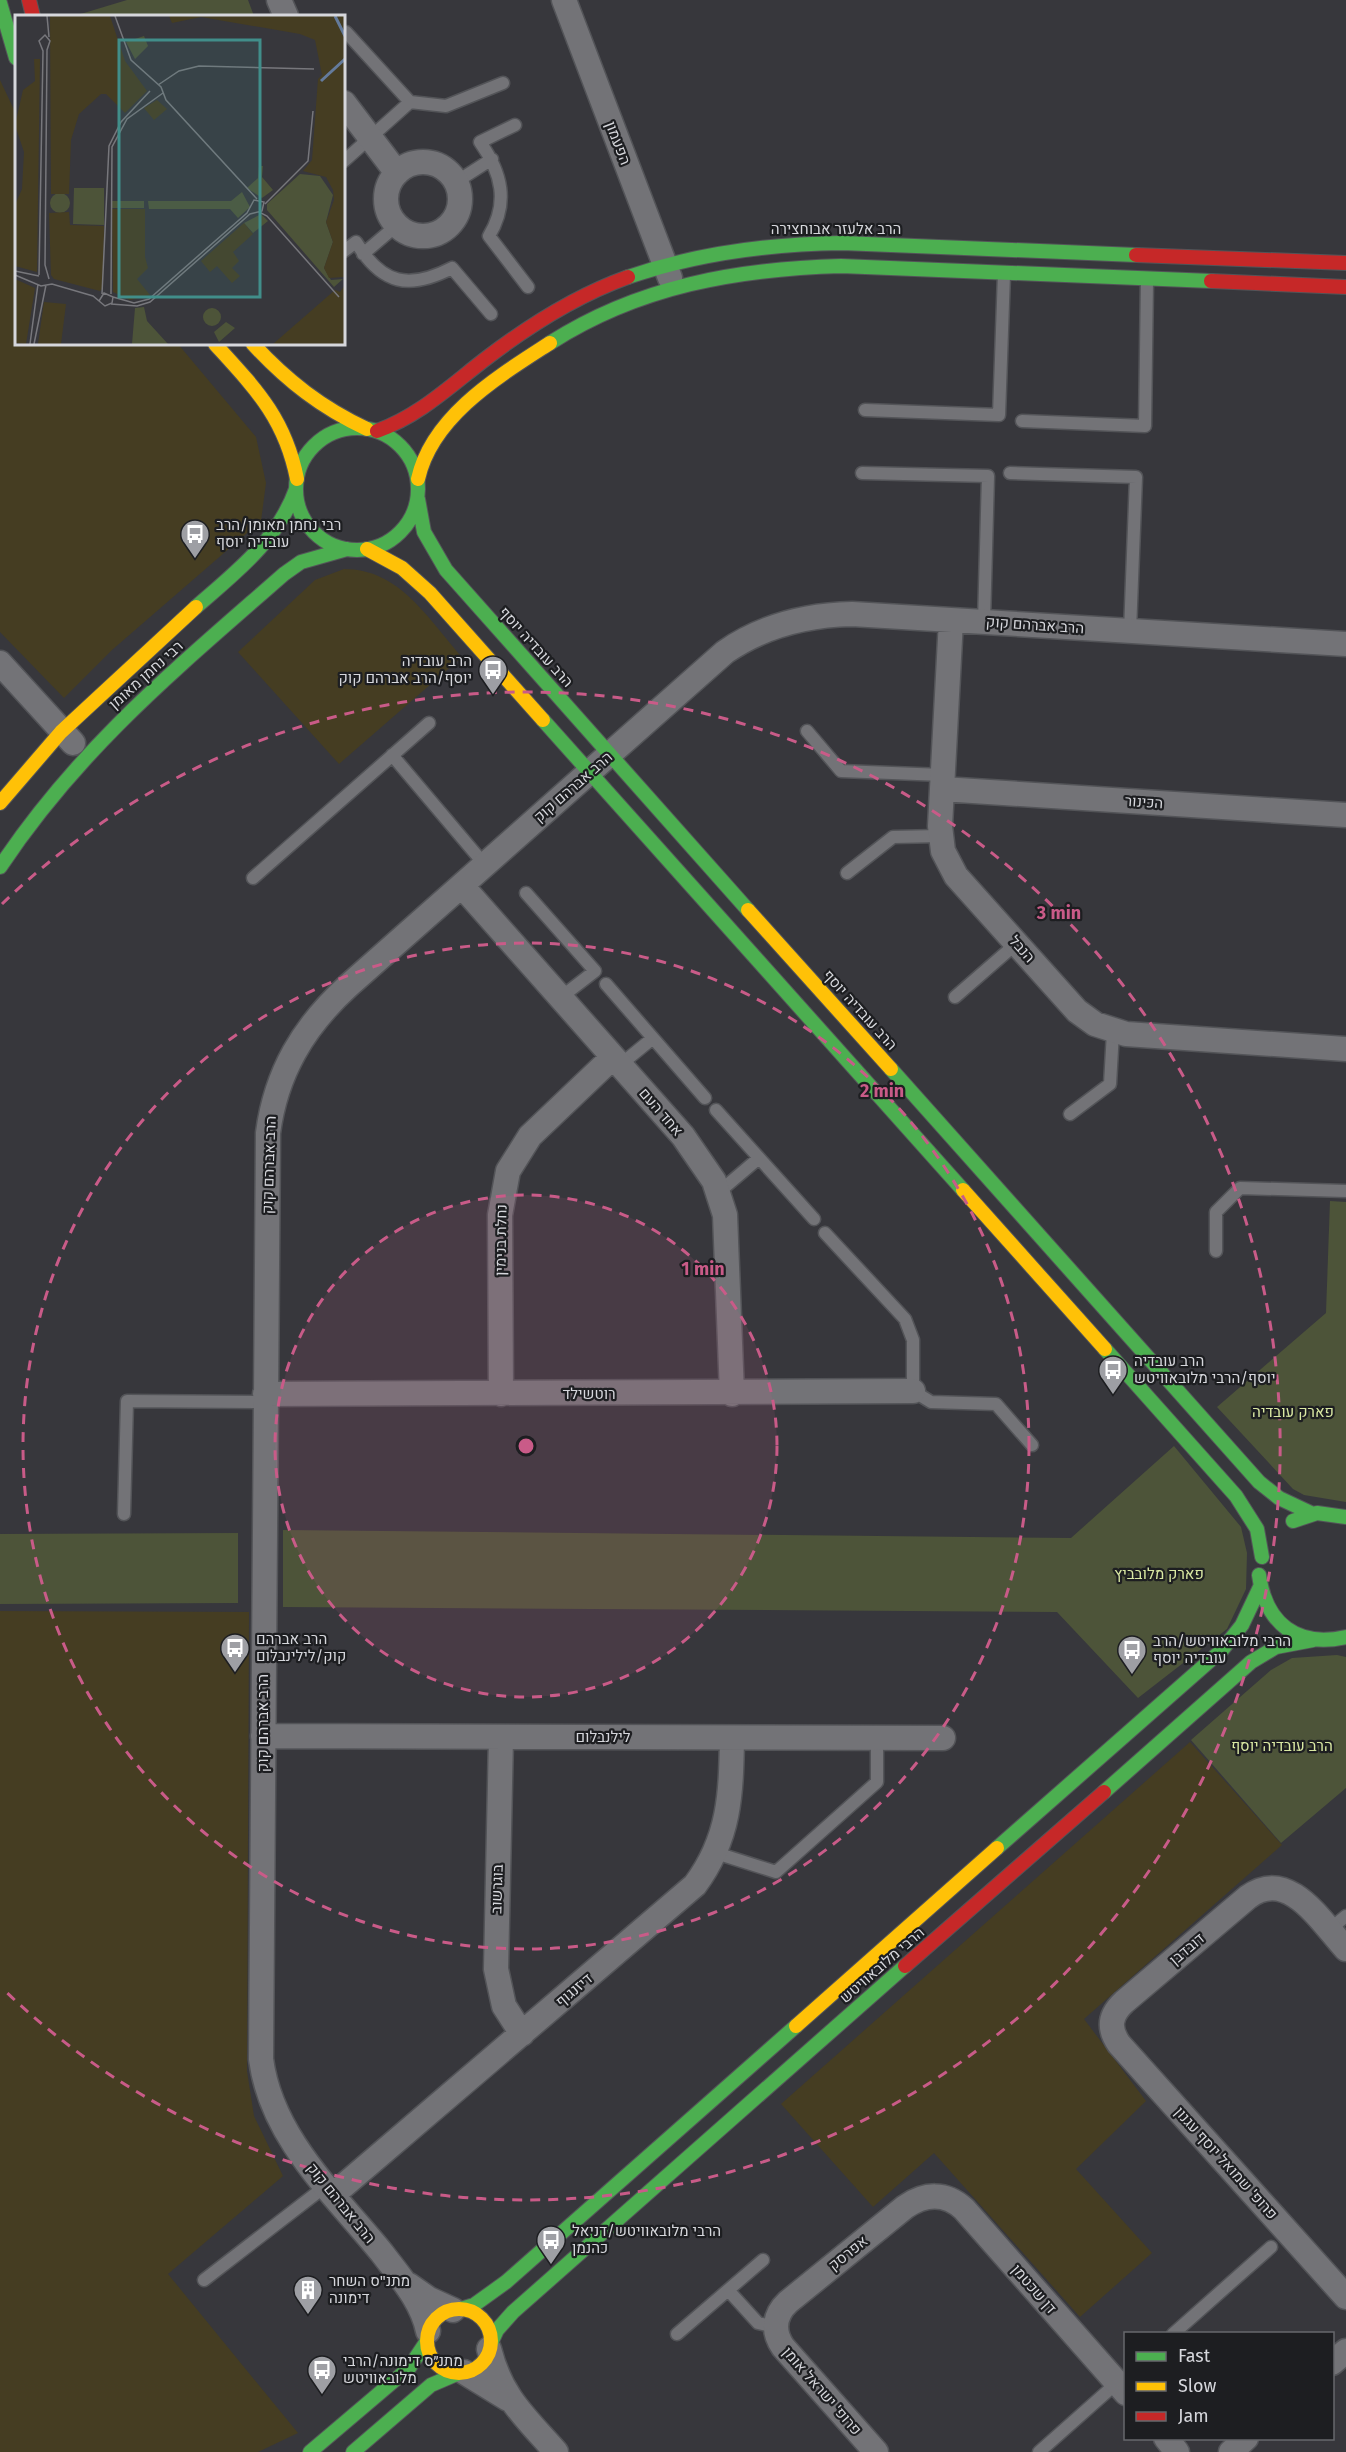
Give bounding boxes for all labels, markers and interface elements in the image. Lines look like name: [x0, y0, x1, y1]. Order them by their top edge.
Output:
inset map: [15, 15, 345, 345]
street label: הפעמון: [602, 119, 634, 167]
street label: הרב אלעזר אבוחצירה: [771, 220, 901, 238]
place label: רבי נחמן מאומן/הרב עובדיה יוסף: [216, 516, 341, 551]
bus stop icon: רבי נחמן מאומן/הרב עובדיה יוסף: [179, 518, 211, 560]
street label: הרב עובדיה יוסף: [495, 603, 577, 691]
street label: הרב אברהם קוק: [985, 613, 1085, 637]
street label: רבי נחמן מאומן: [105, 637, 187, 713]
place label: הרב עובדיה יוסף/הרב אברהם קוק: [338, 652, 472, 687]
bus stop icon: הרב עובדיה יוסף/הרב אברהם קוק: [477, 654, 509, 696]
street label: הרב אברהם קוק: [530, 748, 616, 826]
street label: הכינור: [1124, 792, 1164, 812]
text: 3 min: [1036, 902, 1081, 924]
street label: הנבל: [1005, 932, 1039, 966]
street label: הרב עובדיה יוסף: [819, 966, 901, 1054]
text: 2 min: [860, 1080, 904, 1102]
street label: אחד העם: [635, 1084, 687, 1140]
street label: הרב אברהם קוק: [258, 1116, 280, 1214]
street label: נחלת בנימין: [491, 1204, 511, 1276]
text: 1 min: [681, 1258, 725, 1280]
place label: הרב עובדיה יוסף/הרבי מלובאוויטש: [1134, 1352, 1276, 1387]
bus stop icon: הרב עובדיה יוסף/הרבי מלובאוויטש: [1097, 1354, 1129, 1396]
street label: רוטשילד: [563, 1385, 616, 1403]
park label: פארק עובדיה: [1252, 1403, 1334, 1421]
centre of rings: [516, 1436, 536, 1456]
park label: פארק מלובביץ: [1114, 1565, 1204, 1583]
place label: הרב אברהם קוק/לילינבלום: [256, 1630, 346, 1665]
bus stop icon: הרב אברהם קוק/לילינבלום: [219, 1632, 251, 1674]
place label: הרבי מלובאוויטש/הרב עובדיה יוסף: [1153, 1632, 1291, 1667]
bus stop icon: הרבי מלובאוויטש/הרב עובדיה יוסף: [1116, 1634, 1148, 1676]
street label: הרב אברהם קוק: [254, 1674, 272, 1772]
street label: לילנבלום: [576, 1728, 631, 1746]
park label: הרב עובדיה יוסף: [1231, 1737, 1333, 1755]
street label: בוגרשוב: [487, 1864, 507, 1914]
street label: הרבי מלובאוויטש: [836, 1923, 928, 2007]
street label: דובדבן: [1166, 1929, 1208, 1969]
street label: דיזנגוף: [552, 1969, 596, 2010]
street label: פרופ' שמואל יוסף עגנון: [1171, 2103, 1281, 2223]
street label: הרב אברהם קוק: [303, 2159, 379, 2247]
place label: הרבי מלובאוויטש/דניאל כהנמן: [572, 2222, 721, 2257]
bus stop icon: הרבי מלובאוויטש/דניאל כהנמן: [535, 2224, 567, 2266]
street label: אפרסק: [825, 2232, 871, 2274]
street label: דן שכטמן: [1008, 2261, 1060, 2317]
place label: מתנ"ס השחר דימונה: [329, 2272, 410, 2307]
building icon: מתנ"ס השחר דימונה: [292, 2274, 324, 2316]
legend: [1124, 2332, 1334, 2440]
street label: פרופ' ישראל אומן: [779, 2343, 865, 2439]
text: Fast: [1178, 2345, 1211, 2367]
place label: מתנ״ס דימונה/הרבי מלובאוויטש: [343, 2352, 463, 2387]
bus stop icon: מתנ״ס דימונה/הרבי מלובאוויטש: [306, 2354, 338, 2396]
text: Slow: [1178, 2375, 1217, 2397]
text: Jam: [1178, 2405, 1209, 2427]

